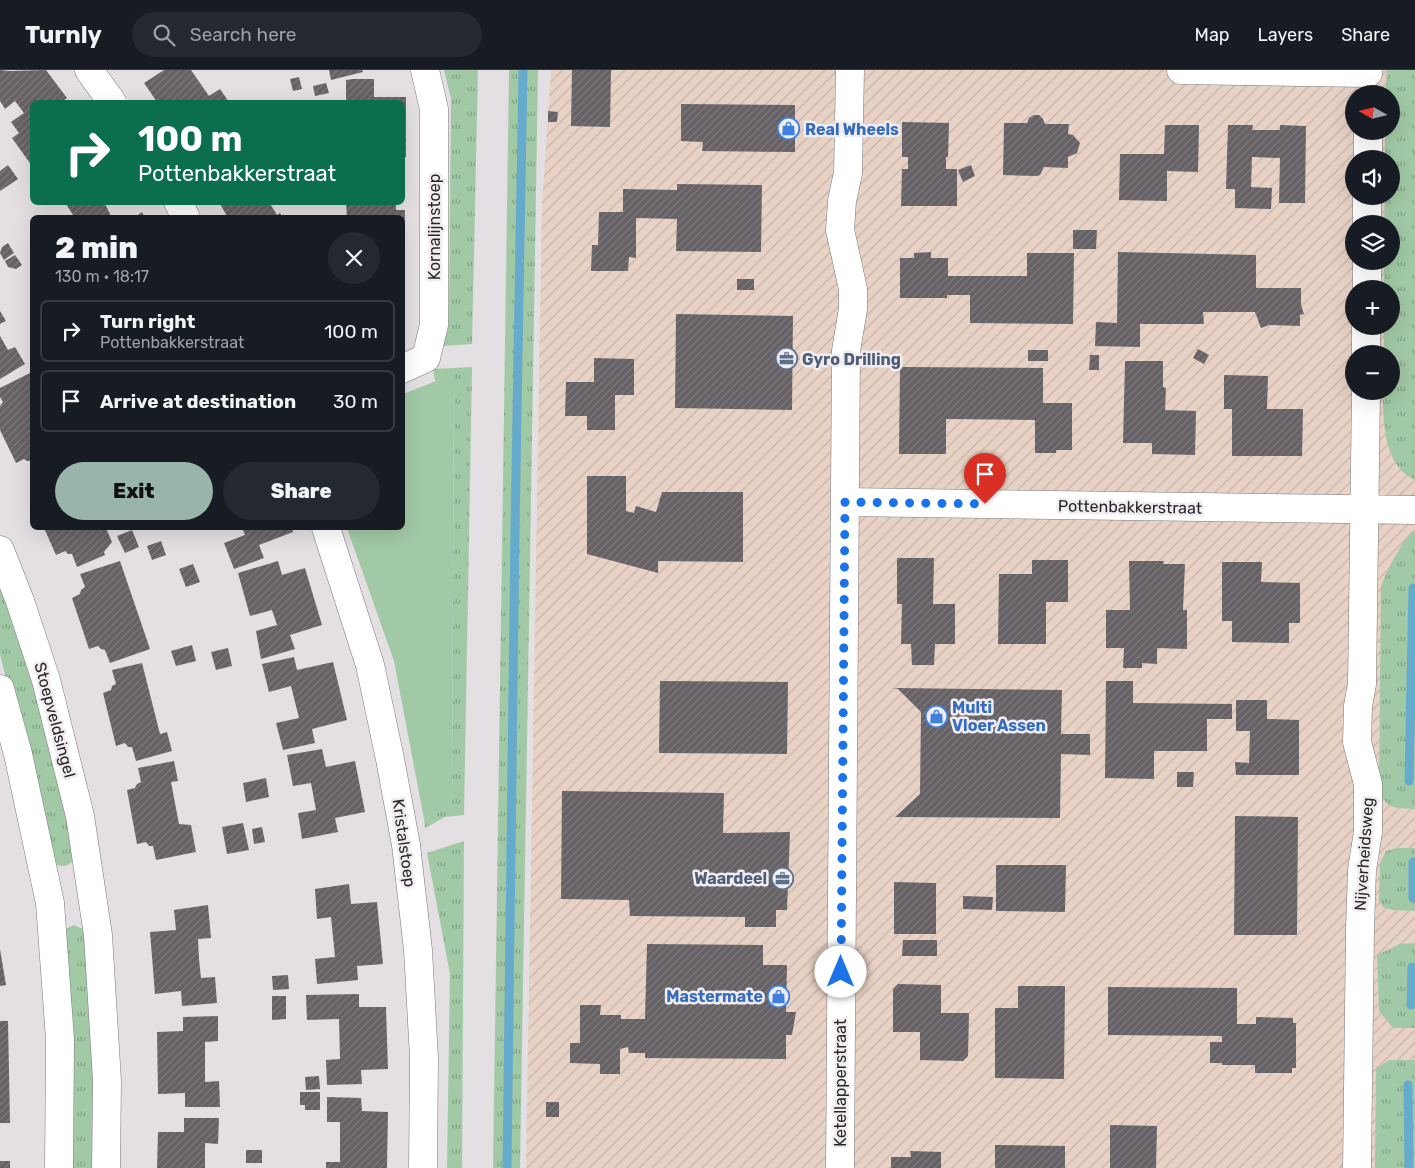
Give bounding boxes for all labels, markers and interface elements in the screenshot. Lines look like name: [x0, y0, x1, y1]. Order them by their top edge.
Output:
search box: [132, 12, 482, 57]
text: Turnly: [25, 21, 102, 49]
icon: search: [150, 21, 178, 49]
text: Search here: [190, 23, 296, 46]
text: Map: [1195, 24, 1230, 46]
text: Layers: [1258, 24, 1313, 46]
text: Share: [1341, 24, 1390, 46]
north arrow: [1345, 85, 1400, 140]
map controls: [1345, 85, 1400, 400]
shop icon: Real Wheels: [777, 117, 801, 141]
text: 100 m: [138, 118, 243, 160]
icon: right: [55, 120, 120, 185]
place label: Real Wheels: [805, 120, 899, 139]
button: sound: [1345, 150, 1400, 205]
text: Pottenbakkerstraat: [138, 160, 336, 187]
street label: Kornalijnstoep: [425, 174, 444, 280]
button: layers: [1345, 215, 1400, 270]
text: 2 min: [55, 230, 138, 266]
button: close: [328, 232, 380, 284]
text: 130 m · 18:17: [55, 267, 149, 286]
button: +: [1345, 280, 1400, 335]
text: Turn right: [100, 310, 195, 333]
icon: right: [57, 317, 85, 345]
text: 100 m: [324, 320, 378, 343]
text: Pottenbakkerstraat: [100, 333, 244, 352]
button: −: [1345, 345, 1400, 400]
office icon: Gyro Drilling: [774, 347, 798, 371]
place label: Gyro Drilling: [802, 350, 901, 369]
icon: arrive: [57, 387, 85, 415]
text: Arrive at destination: [100, 390, 296, 413]
text: 30 m: [333, 390, 378, 413]
pin: [964, 453, 1006, 504]
icon: arrive: [971, 460, 999, 488]
button: Exit: [55, 462, 213, 520]
button: Share: [223, 462, 380, 520]
street label: Pottenbakkerstraat: [1058, 496, 1202, 518]
street label: Stoepveldsingel: [30, 660, 80, 780]
place label: Multi Vloer Assen: [952, 698, 1046, 735]
shop icon: Multi Vloer Assen: [924, 704, 948, 728]
street label: Nijverheidsweg: [1351, 797, 1377, 911]
street label: Kristalstoep: [388, 798, 420, 888]
office icon: Waardeel: [771, 866, 795, 890]
place label: Waardeel: [694, 869, 767, 888]
position arrow: [814, 945, 866, 997]
shop icon: Mastermate: [767, 984, 791, 1008]
place label: Mastermate: [666, 987, 763, 1006]
street label: Ketellapperstraat: [831, 1019, 850, 1147]

